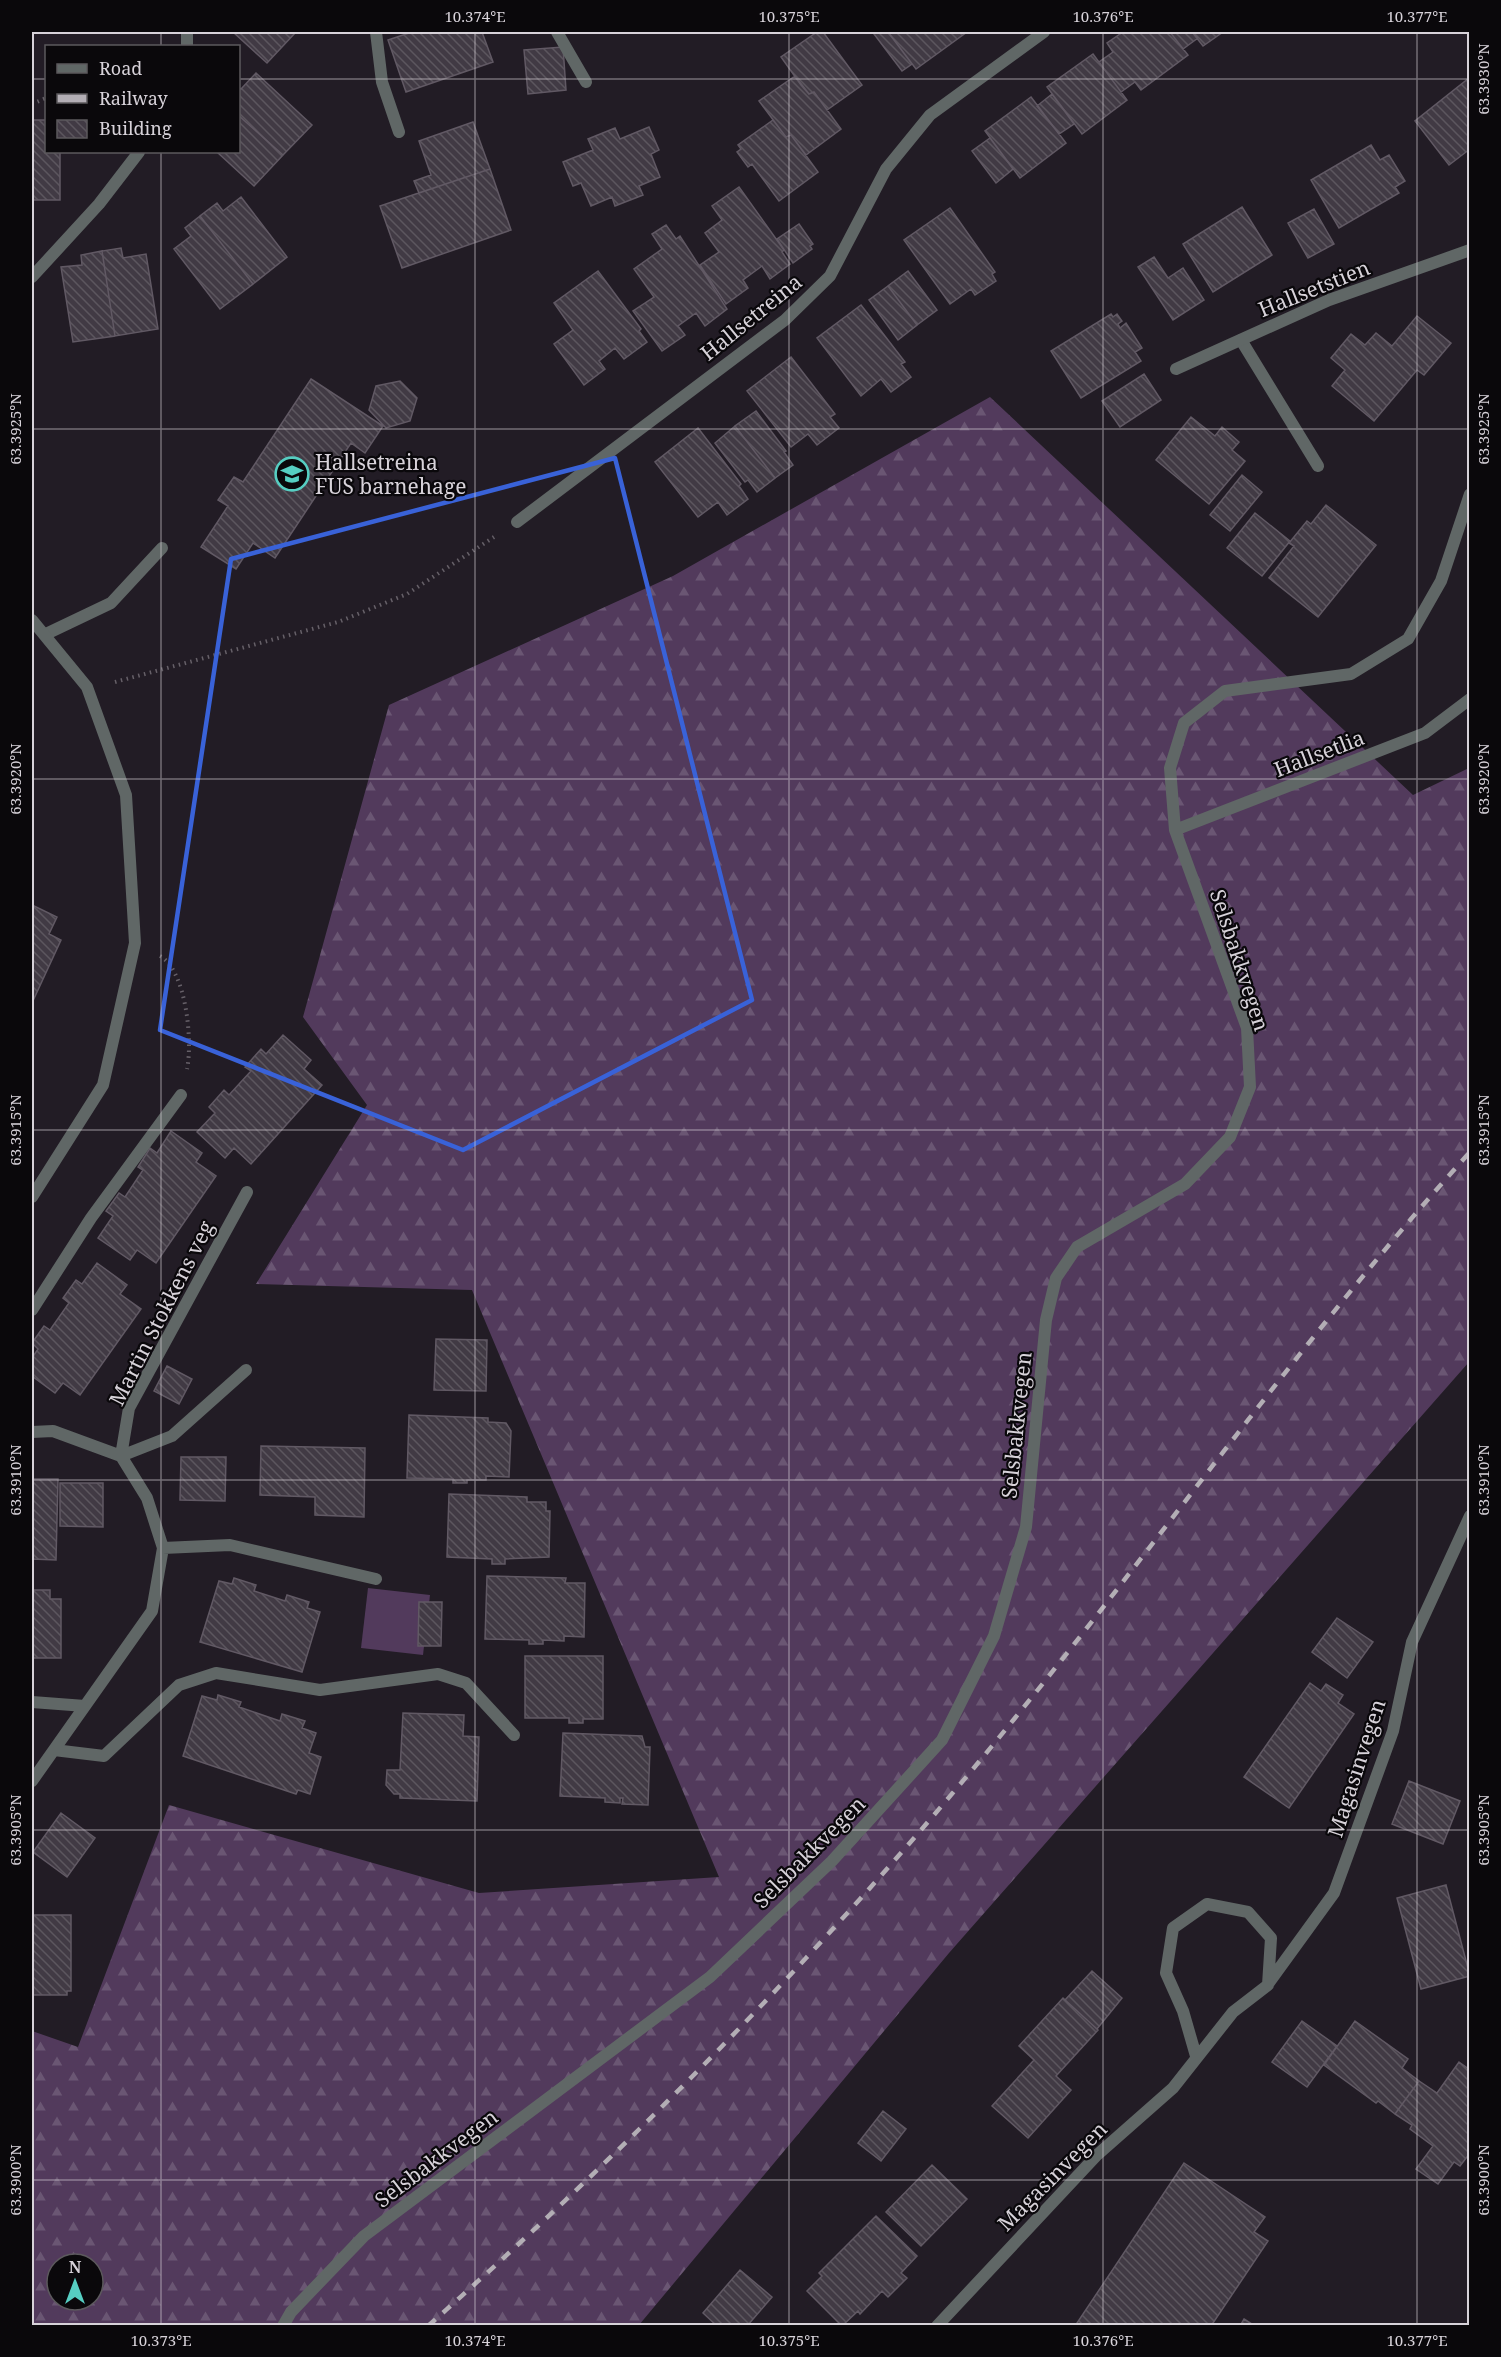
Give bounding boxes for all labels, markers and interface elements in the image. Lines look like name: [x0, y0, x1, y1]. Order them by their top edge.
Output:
text: 10.374°E: [444, 6, 506, 26]
text: 10.375°E: [758, 6, 820, 26]
text: 10.376°E: [1072, 6, 1134, 26]
text: 10.377°E: [1386, 6, 1448, 26]
text: 63.3930°N: [1473, 43, 1493, 115]
legend: [45, 45, 240, 153]
text: Road: [99, 56, 142, 80]
text: Railway: [99, 86, 169, 110]
text: Building: [99, 116, 172, 140]
street label: Hallsetstien: [1254, 253, 1374, 323]
street label: Hallsetreina: [694, 267, 808, 367]
text: 63.3925°N: [5, 393, 25, 465]
text: 63.3925°N: [1473, 393, 1493, 465]
place label: Hallsetreina FUS barnehage: [315, 448, 466, 500]
school or university icon: Hallsetreina FUS barnehage: [274, 456, 310, 492]
street label: Hallsetlia: [1270, 723, 1368, 783]
text: 63.3920°N: [5, 743, 25, 815]
text: 63.3920°N: [1473, 743, 1493, 815]
street label: Selsbakkvegen: [1204, 886, 1276, 1034]
text: 63.3915°N: [5, 1094, 25, 1166]
text: 63.3915°N: [1473, 1094, 1493, 1166]
street label: Martin Stokkens veg: [102, 1215, 220, 1410]
street label: Selsbakkvegen: [994, 1350, 1038, 1500]
text: 63.3910°N: [5, 1444, 25, 1516]
text: 63.3910°N: [1473, 1444, 1493, 1516]
street label: Magasinvegen: [1320, 1695, 1392, 1841]
street label: Selsbakkvegen: [747, 1790, 871, 1914]
text: 63.3905°N: [5, 1794, 25, 1866]
text: 63.3905°N: [1473, 1794, 1493, 1866]
street label: Selsbakkvegen: [369, 2102, 503, 2214]
street label: Magasinvegen: [991, 2115, 1113, 2237]
text: 63.3900°N: [5, 2144, 25, 2216]
text: 63.3900°N: [1473, 2144, 1493, 2216]
north arrow: [45, 2252, 105, 2312]
text: N: [69, 2256, 82, 2278]
text: 10.373°E: [130, 2330, 192, 2350]
text: 10.374°E: [444, 2330, 506, 2350]
text: 10.375°E: [758, 2330, 820, 2350]
text: 10.376°E: [1072, 2330, 1134, 2350]
text: 10.377°E: [1386, 2330, 1448, 2350]

